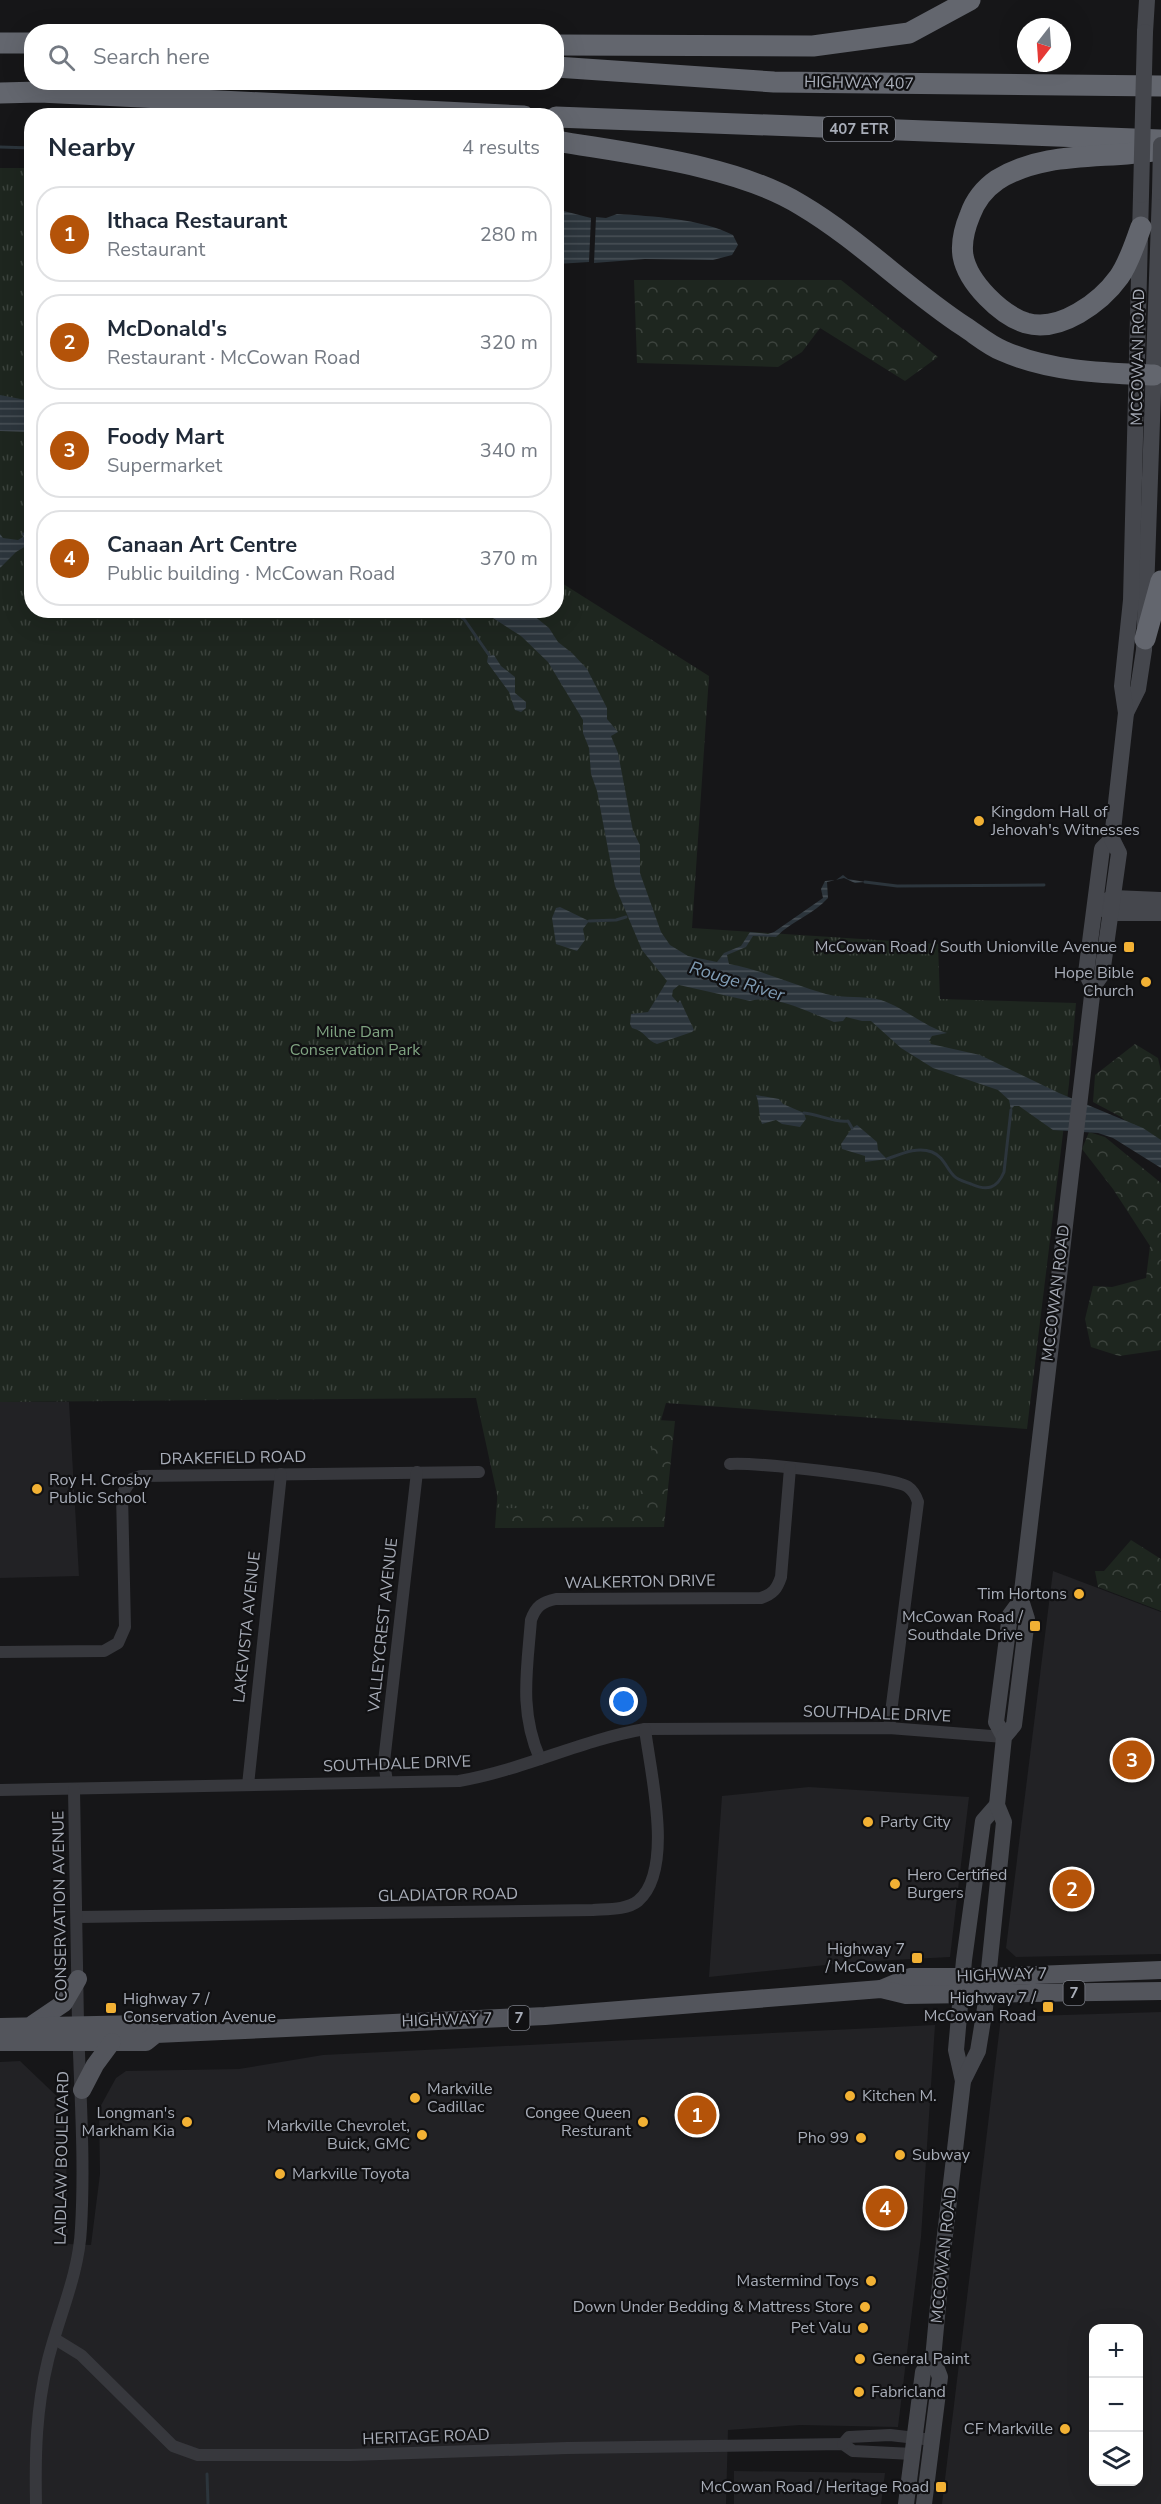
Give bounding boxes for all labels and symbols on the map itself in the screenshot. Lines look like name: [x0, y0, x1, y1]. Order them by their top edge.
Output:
north arrow: [1017, 18, 1071, 72]
street label: HIGHWAY 407: [804, 71, 914, 95]
road number: 407 ETR: [823, 117, 895, 141]
street label: MCCOWAN ROAD: [1126, 288, 1150, 426]
place label: Kingdom Hall of Jehovah's Witnesses: [990, 801, 1140, 841]
marker: Kingdom Hall of Jehovah's Witnesses: [972, 814, 986, 828]
place label: McCowan Road / South Unionville Avenue: [815, 936, 1117, 958]
marker: McCowan Road / South Unionville Avenue: [1122, 940, 1136, 954]
water label: Rouge River: [687, 955, 788, 1007]
place label: Hope Bible Church: [1054, 962, 1134, 1002]
marker: Hope Bible Church: [1139, 975, 1153, 989]
park label: Milne Dam Conservation Park: [290, 1021, 421, 1061]
street label: MCCOWAN ROAD: [1037, 1224, 1075, 1362]
street label: DRAKEFIELD ROAD: [160, 1446, 306, 1470]
place label: Roy H. Crosby Public School: [49, 1469, 152, 1509]
marker: Roy H. Crosby Public School: [30, 1482, 44, 1496]
street label: VALLEYCREST AVENUE: [363, 1537, 403, 1714]
street label: LAKEVISTA AVENUE: [228, 1550, 266, 1704]
street label: WALKERTON DRIVE: [564, 1570, 716, 1594]
place label: Tim Hortons: [977, 1583, 1067, 1605]
marker: Tim Hortons: [1072, 1587, 1086, 1601]
place label: McCowan Road / Southdale Drive: [902, 1606, 1023, 1646]
marker: McCowan Road / Southdale Drive: [1028, 1619, 1042, 1633]
your location: [609, 1687, 638, 1716]
street label: SOUTHDALE DRIVE: [803, 1700, 951, 1728]
pin: 3: [1112, 1738, 1152, 1782]
street label: SOUTHDALE DRIVE: [323, 1750, 471, 1778]
street label: CONSERVATION AVENUE: [47, 1810, 73, 2002]
place label: Party City: [880, 1811, 952, 1833]
marker: Party City: [861, 1815, 875, 1829]
place label: Hero Certified Burgers: [907, 1864, 1007, 1904]
pin: 2: [1052, 1866, 1092, 1912]
marker: Hero Certified Burgers: [888, 1877, 902, 1891]
street label: GLADIATOR ROAD: [378, 1883, 518, 1907]
place label: Highway 7 / McCowan: [824, 1938, 905, 1978]
marker: Highway 7 / McCowan: [910, 1951, 924, 1965]
street label: HIGHWAY 7: [956, 1962, 1048, 1988]
road number: 7: [1064, 1981, 1084, 2005]
place label: Highway 7 / McCowan Road: [924, 1987, 1036, 2027]
place label: Highway 7 / Conservation Avenue: [123, 1988, 276, 2028]
marker: Highway 7 / McCowan Road: [1041, 2000, 1055, 2014]
marker: Highway 7 / Conservation Avenue: [104, 2001, 118, 2015]
road number: 7: [508, 2006, 530, 2030]
street label: HIGHWAY 7: [401, 2007, 493, 2033]
street label: LAIDLAW BOULEVARD: [49, 2071, 75, 2245]
place label: Markville Cadillac: [427, 2078, 492, 2118]
place label: Kitchen M.: [862, 2085, 937, 2107]
marker: Kitchen M.: [843, 2089, 857, 2103]
marker: Markville Cadillac: [408, 2091, 422, 2105]
pin: 1: [678, 2092, 716, 2138]
place label: Longman's Markham Kia: [82, 2102, 175, 2142]
place label: Congee Queen Resturant: [525, 2102, 631, 2142]
marker: Longman's Markham Kia: [180, 2115, 194, 2129]
place label: Markville Chevrolet, Buick, GMC: [267, 2115, 410, 2155]
marker: Congee Queen Resturant: [636, 2115, 650, 2129]
place label: Pho 99: [798, 2127, 849, 2149]
marker: Markville Chevrolet, Buick, GMC: [415, 2128, 429, 2142]
marker: Pho 99: [854, 2131, 868, 2145]
place label: Subway: [912, 2144, 971, 2166]
marker: Subway: [893, 2148, 907, 2162]
place label: Markville Toyota: [292, 2163, 410, 2185]
marker: Markville Toyota: [273, 2167, 287, 2181]
pin: 4: [866, 2186, 904, 2230]
street label: MCCOWAN ROAD: [926, 2186, 962, 2324]
place label: Mastermind Toys: [737, 2270, 859, 2292]
marker: Mastermind Toys: [864, 2274, 878, 2288]
place label: Down Under Bedding & Mattress Store: [573, 2296, 853, 2318]
marker: Down Under Bedding & Mattress Store: [858, 2300, 872, 2314]
place label: Pet Valu: [791, 2317, 851, 2339]
marker: Pet Valu: [856, 2321, 870, 2335]
place label: General Paint: [872, 2348, 970, 2370]
marker: General Paint: [853, 2352, 867, 2366]
place label: Fabricland: [871, 2381, 946, 2403]
marker: Fabricland: [852, 2385, 866, 2399]
place label: CF Markville: [964, 2418, 1053, 2440]
marker: CF Markville: [1058, 2422, 1072, 2436]
street label: HERITAGE ROAD: [362, 2424, 490, 2450]
place label: McCowan Road / Heritage Road: [701, 2476, 929, 2498]
marker: McCowan Road / Heritage Road: [934, 2480, 948, 2494]

